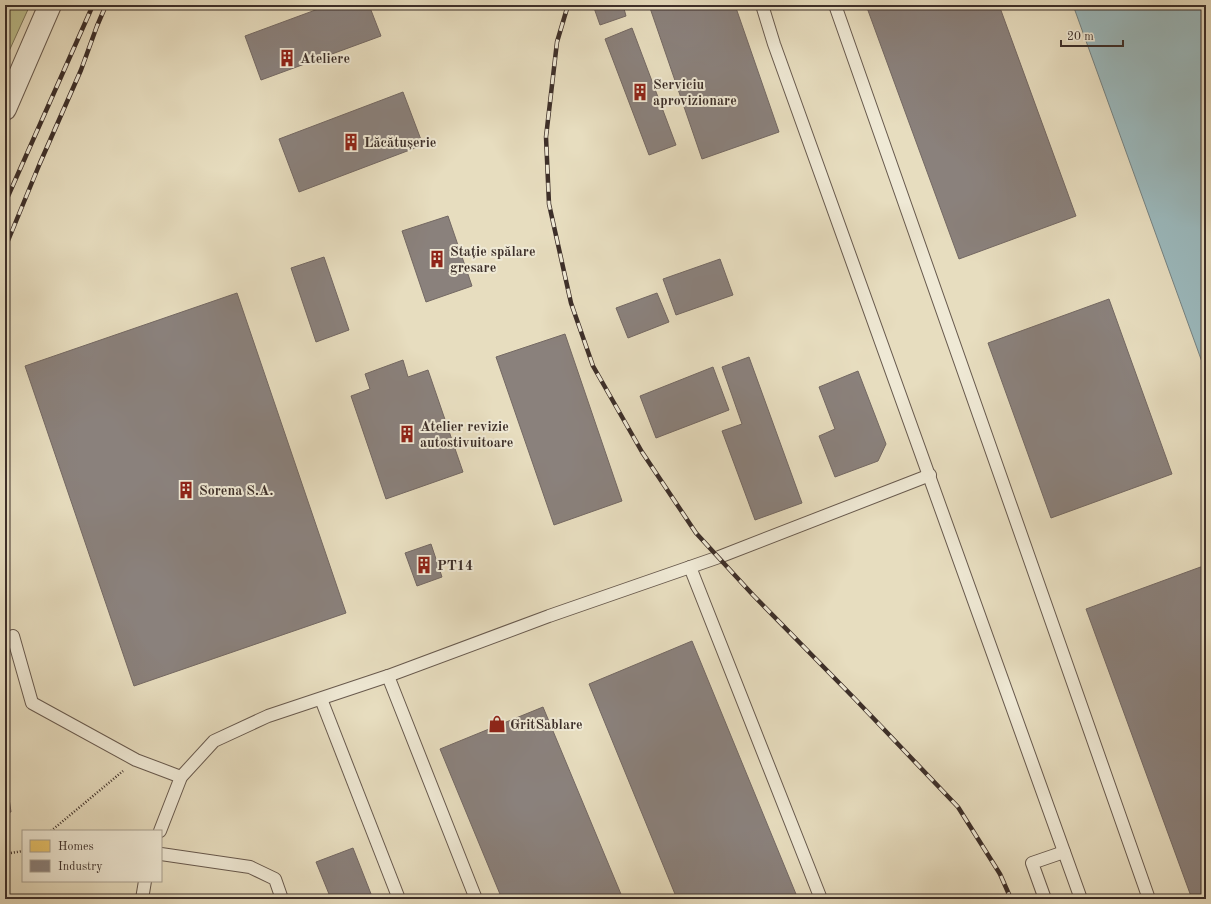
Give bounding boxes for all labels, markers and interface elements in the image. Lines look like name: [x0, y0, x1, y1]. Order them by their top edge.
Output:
scale bar: [1061, 22, 1123, 48]
text: 20 m: [1067, 31, 1094, 43]
building icon: Ateliere: [277, 48, 297, 68]
place label: Ateliere: [300, 52, 350, 66]
place label: Serviciu aprovizionare: [653, 78, 737, 108]
building icon: Serviciu aprovizionare: [630, 82, 650, 102]
building icon: Lăcătușerie: [341, 132, 361, 152]
place label: Lăcătușerie: [364, 136, 436, 150]
place label: Stație spălare gresare: [450, 245, 536, 275]
building icon: Stație spălare gresare: [427, 249, 447, 269]
place label: Atelier revizie autostivuitoare: [420, 420, 513, 450]
building icon: Atelier revizie autostivuitoare: [397, 424, 417, 444]
building icon: Sorena S.A.: [176, 480, 196, 500]
place label: Sorena S.A.: [199, 484, 273, 498]
building icon: PT14: [414, 555, 434, 575]
place label: PT14: [437, 559, 473, 573]
shop icon: GritSablare: [487, 714, 507, 734]
place label: GritSablare: [510, 718, 583, 732]
legend: [22, 830, 162, 882]
text: Homes: [58, 841, 94, 853]
text: Industry: [58, 861, 103, 873]

